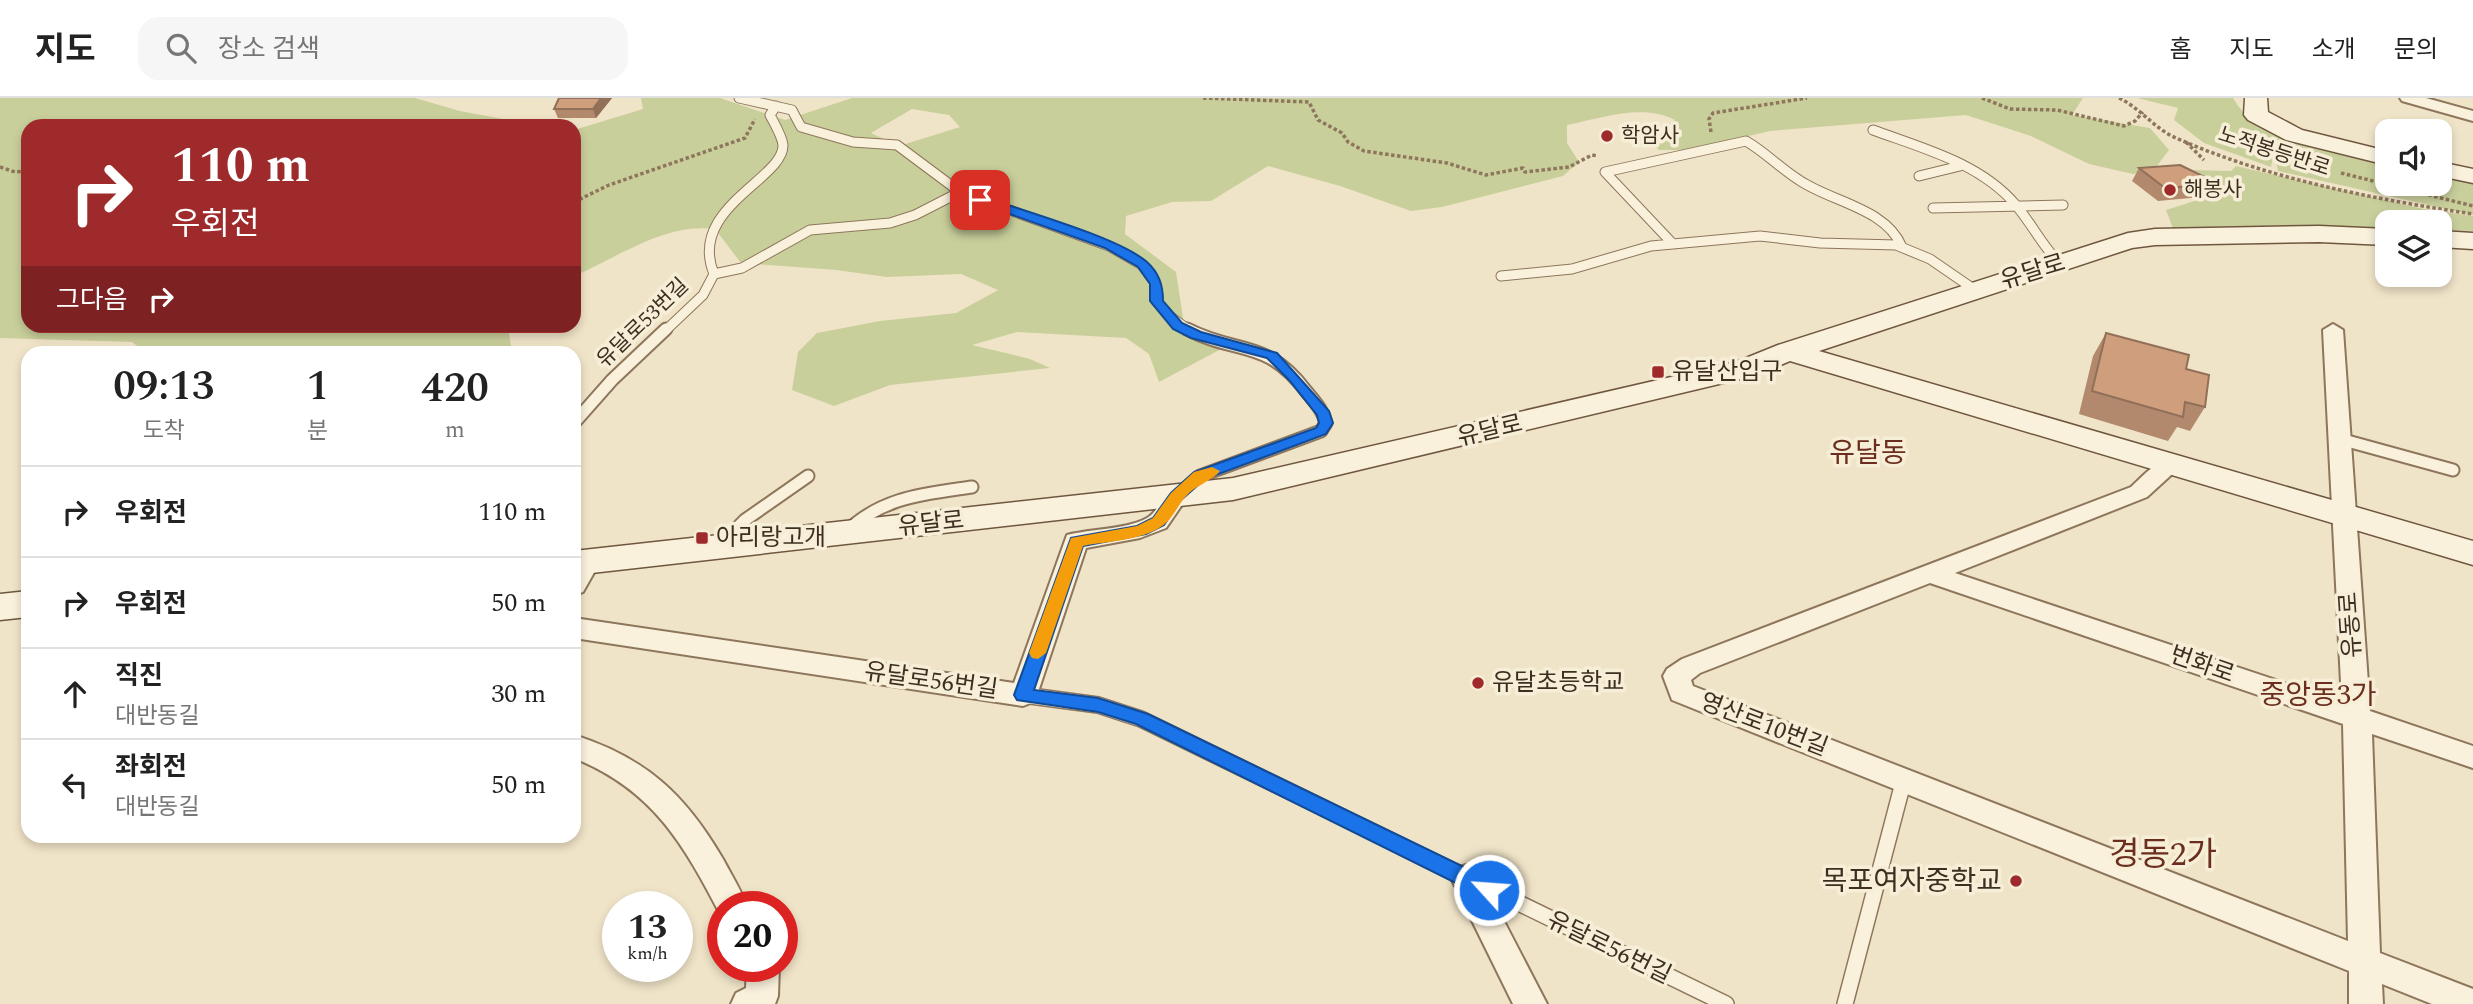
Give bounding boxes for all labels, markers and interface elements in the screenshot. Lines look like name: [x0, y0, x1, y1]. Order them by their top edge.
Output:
search box: [138, 17, 628, 80]
text: 지도: [35, 25, 96, 75]
icon: search: [162, 29, 200, 67]
text: 장소 검색: [218, 29, 320, 69]
text: 홈: [2169, 32, 2191, 68]
text: 지도: [2229, 32, 2274, 68]
text: 소개: [2312, 32, 2356, 68]
text: 문의: [2394, 32, 2438, 68]
street label: 노적봉등반로: [2214, 119, 2334, 185]
map controls: [2375, 119, 2452, 287]
button: sound: [2375, 119, 2452, 196]
place label: 학암사: [1621, 120, 1679, 152]
marker: 학암사: [1599, 128, 1615, 144]
text: 110 m: [171, 129, 310, 204]
icon: right: [56, 147, 147, 238]
pin: [950, 170, 1010, 230]
place label: 해봉사: [2184, 174, 2242, 206]
icon: arrive: [961, 181, 999, 219]
marker: 해봉사: [2162, 182, 2178, 198]
text: 우회전: [171, 200, 259, 249]
button: layers: [2375, 210, 2452, 287]
street label: 유달로: [1996, 245, 2070, 299]
street label: 유달로53번길: [590, 271, 696, 375]
text: 그다음: [56, 280, 128, 320]
icon: right: [142, 280, 180, 318]
place label: 유달산입구: [1672, 354, 1782, 390]
text: 09:13: [113, 355, 214, 418]
text: 1: [306, 355, 329, 418]
text: 420: [421, 357, 489, 420]
marker: 유달산입구: [1650, 364, 1666, 380]
street label: 유달로: [1454, 406, 1526, 456]
text: m: [445, 413, 465, 448]
text: 도착: [143, 414, 185, 449]
text: 분: [307, 414, 328, 449]
district label: 유달동: [1829, 432, 1907, 475]
text: 110 m: [478, 492, 546, 532]
icon: right: [56, 493, 94, 531]
text: 우회전: [115, 493, 187, 533]
street label: 유달로: [896, 503, 966, 545]
place label: 아리랑고개: [716, 520, 826, 556]
marker: 아리랑고개: [694, 530, 710, 546]
text: 50 m: [491, 583, 546, 623]
icon: right: [56, 584, 94, 622]
text: 우회전: [115, 584, 187, 624]
street label: 유동로: [2331, 591, 2371, 659]
street label: 번화로: [2165, 637, 2239, 693]
street label: 유달로56번길: [862, 654, 1000, 708]
text: 직진: [115, 656, 163, 696]
place label: 유달초등학교: [1492, 665, 1624, 701]
text: 30 m: [491, 674, 546, 714]
district label: 중앙동3가: [2259, 674, 2377, 717]
icon: ahead: [56, 675, 94, 713]
marker: 유달초등학교: [1470, 675, 1486, 691]
street label: 영산로10번길: [1695, 684, 1833, 766]
text: 대반동길: [115, 699, 200, 734]
text: 좌회전: [115, 747, 187, 787]
text: 50 m: [491, 765, 546, 805]
icon: left: [56, 766, 94, 804]
text: 대반동길: [115, 790, 200, 825]
district label: 경동2가: [2109, 830, 2217, 880]
position arrow: [1452, 853, 1526, 927]
place label: 목포여자중학교: [1822, 860, 2002, 903]
marker: 목포여자중학교: [2008, 873, 2024, 889]
speed limit sign: 20: [707, 891, 798, 982]
text: 13: [628, 901, 667, 954]
street label: 유달로56번길: [1541, 902, 1677, 994]
text: km/h: [627, 940, 668, 967]

